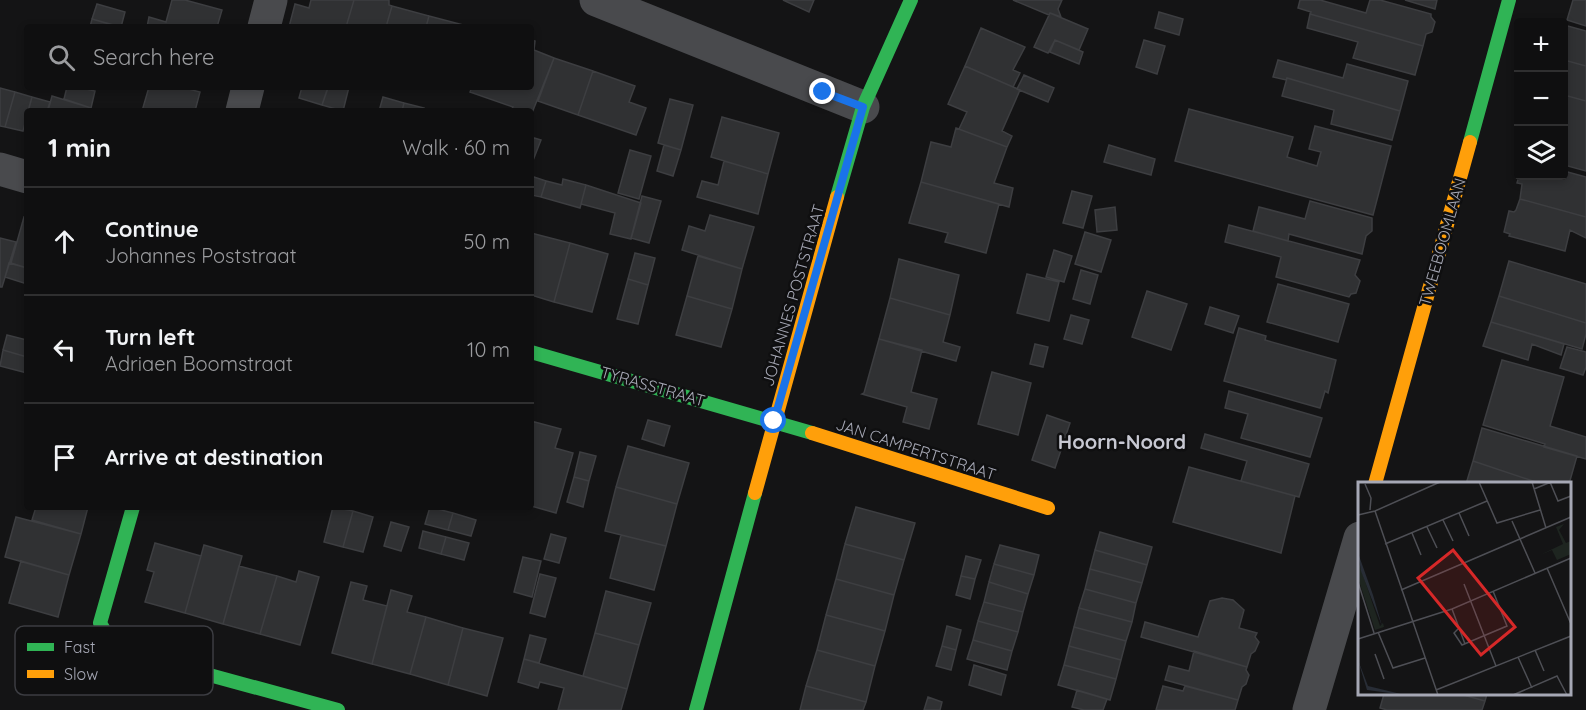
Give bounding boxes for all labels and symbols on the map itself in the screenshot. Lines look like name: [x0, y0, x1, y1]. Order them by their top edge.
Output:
route end: [809, 78, 835, 104]
street label: TWEEBOOMLAAN: [1414, 176, 1470, 308]
street label: JOHANNES POSTSTRAAT: [757, 201, 829, 388]
street label: TYRASSTRAAT: [598, 362, 708, 411]
route start: [760, 407, 786, 433]
street label: JAN CAMPERTSTRAAT: [833, 414, 999, 484]
district label: Hoorn-Noord: [1058, 429, 1186, 454]
inset map: [1358, 482, 1571, 695]
legend: [15, 626, 213, 695]
text: Fast: [64, 637, 95, 657]
text: Slow: [64, 664, 98, 684]

